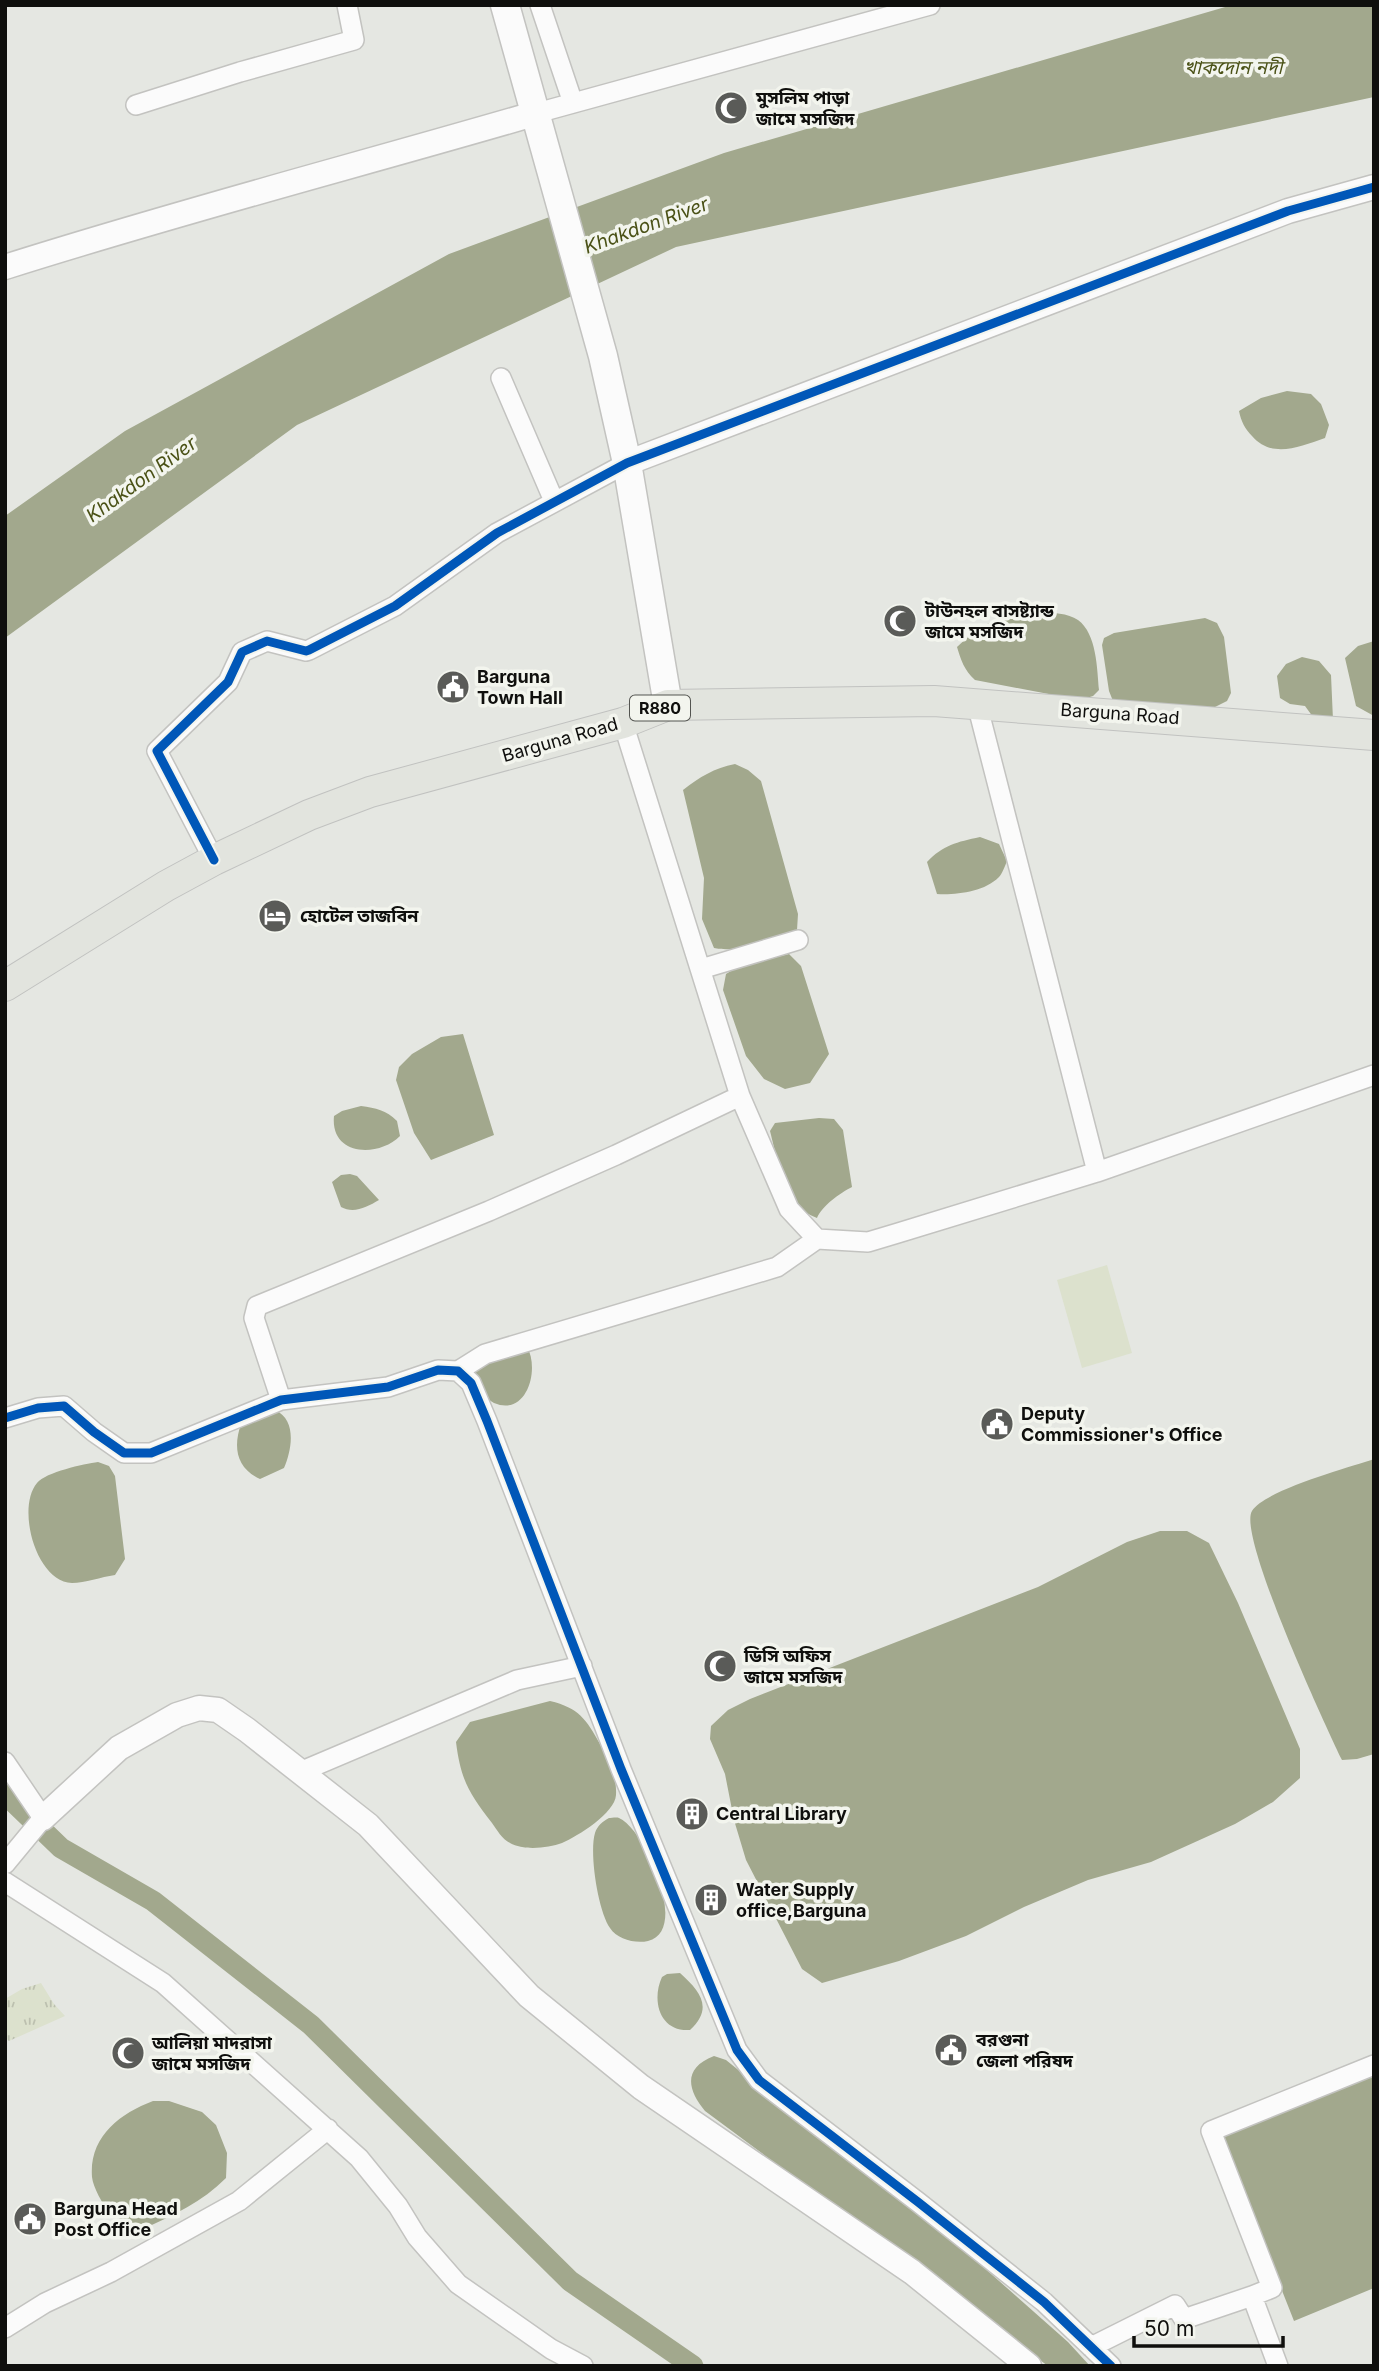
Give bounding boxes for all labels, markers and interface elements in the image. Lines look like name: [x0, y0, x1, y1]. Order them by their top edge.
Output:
water label: খাকদোন নদী: [1183, 56, 1287, 79]
place label: মুসলিম পাড়া জামে মসজিদ: [755, 87, 855, 129]
mosque icon: মুসলিম পাড়া জামে মসজিদ: [712, 89, 750, 127]
water label: Khakdon River: [581, 192, 712, 259]
water label: Khakdon River: [82, 431, 202, 527]
place label: টাউনহল বাসষ্ট্যান্ড জামে মসজিদ: [924, 600, 1055, 642]
mosque icon: টাউনহল বাসষ্ট্যান্ড জামে মসজিদ: [881, 602, 919, 640]
place label: Barguna Town Hall: [477, 666, 563, 708]
public building icon: Barguna Town Hall: [434, 668, 472, 706]
road number: R880: [630, 695, 690, 720]
street label: Barguna Road: [1060, 699, 1180, 728]
street label: Barguna Road: [500, 713, 620, 766]
hotel icon: হোটেল তাজবিন: [256, 897, 294, 935]
place label: হোটেল তাজবিন: [300, 905, 419, 926]
place label: Deputy Commissioner's Office: [1021, 1403, 1223, 1445]
public building icon: Deputy Commissioner's Office: [978, 1405, 1016, 1443]
place label: ডিসি অফিস জামে মসজিদ: [743, 1645, 843, 1687]
mosque icon: ডিসি অফিস জামে মসজিদ: [701, 1647, 739, 1685]
building icon: Central Library: [673, 1795, 711, 1833]
place label: Central Library: [716, 1803, 847, 1824]
place label: Water Supply office,Barguna: [736, 1879, 866, 1921]
building icon: Water Supply office,Barguna: [692, 1881, 730, 1919]
place label: বরগুনা জেলা পরিষদ: [975, 2029, 1074, 2071]
public building icon: বরগুনা জেলা পরিষদ: [932, 2031, 970, 2069]
place label: আলিয়া মাদরাসা জামে মসজিদ: [151, 2032, 273, 2074]
mosque icon: আলিয়া মাদরাসা জামে মসজিদ: [109, 2034, 147, 2072]
place label: Barguna Head Post Office: [54, 2198, 178, 2240]
public building icon: Barguna Head Post Office: [11, 2200, 49, 2238]
scale bar: [1134, 2304, 1283, 2348]
text: 50 m: [1144, 2316, 1194, 2341]

